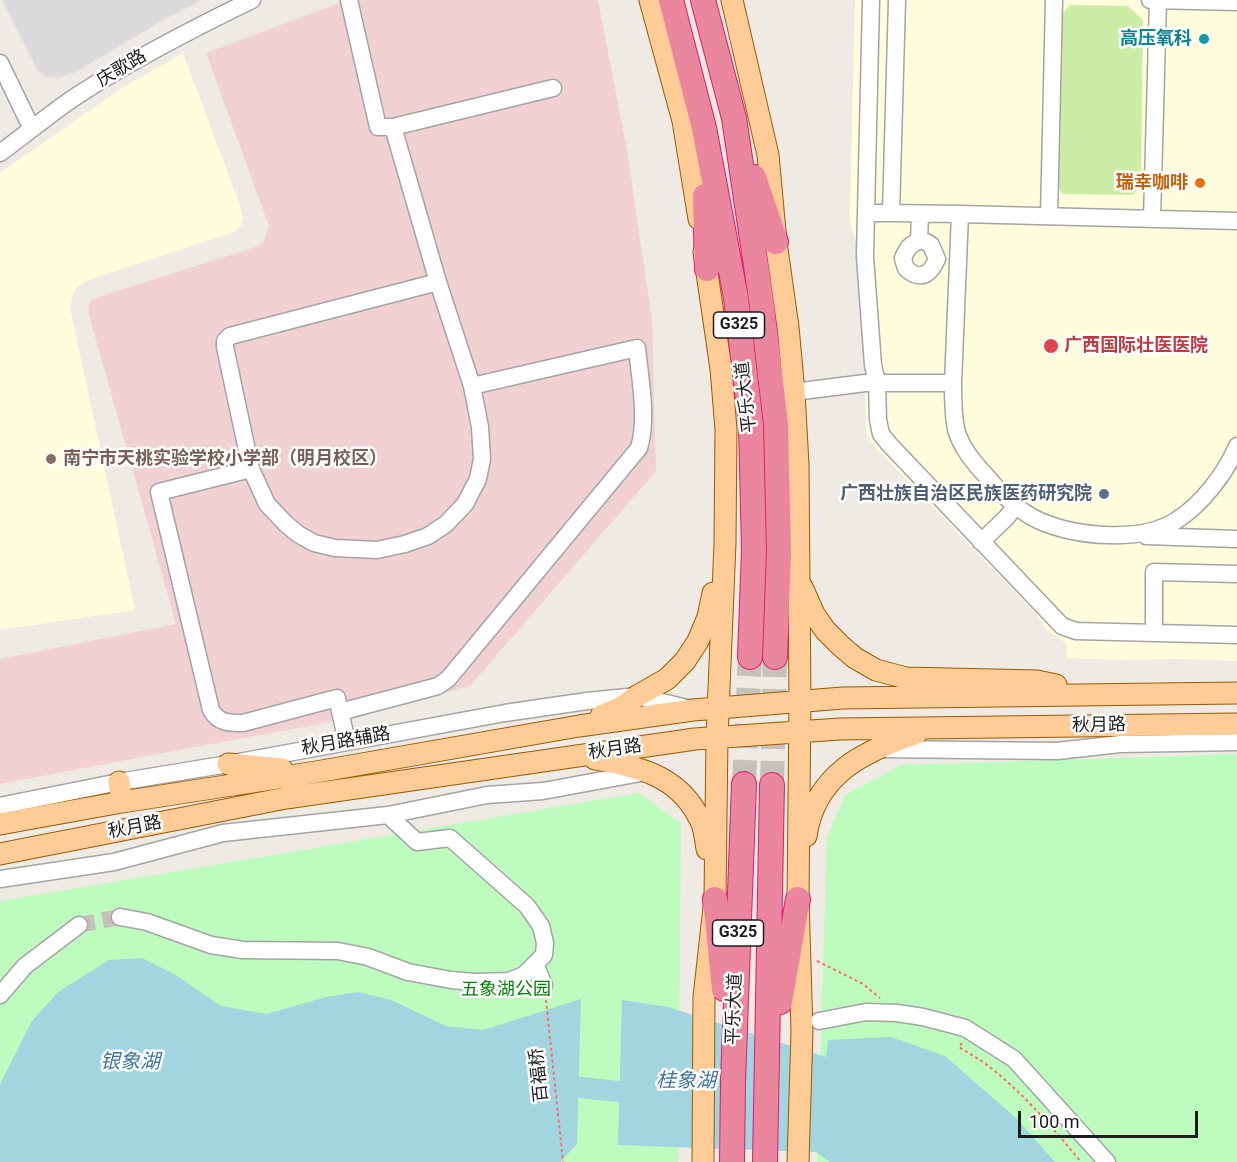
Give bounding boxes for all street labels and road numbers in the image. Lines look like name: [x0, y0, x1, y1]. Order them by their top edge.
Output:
street label: 庆歌路: [93, 46, 151, 92]
road number: G325: [714, 312, 764, 338]
street label: 平乐大道: [732, 360, 762, 434]
street label: 秋月路: [1072, 715, 1126, 737]
street label: 秋月路辅路: [300, 724, 392, 760]
street label: 秋月路: [587, 736, 643, 764]
street label: 秋月路: [106, 812, 164, 844]
road number: G325: [712, 920, 764, 946]
street label: 平乐大道: [723, 973, 747, 1045]
street label: 百福桥: [526, 1047, 554, 1103]

